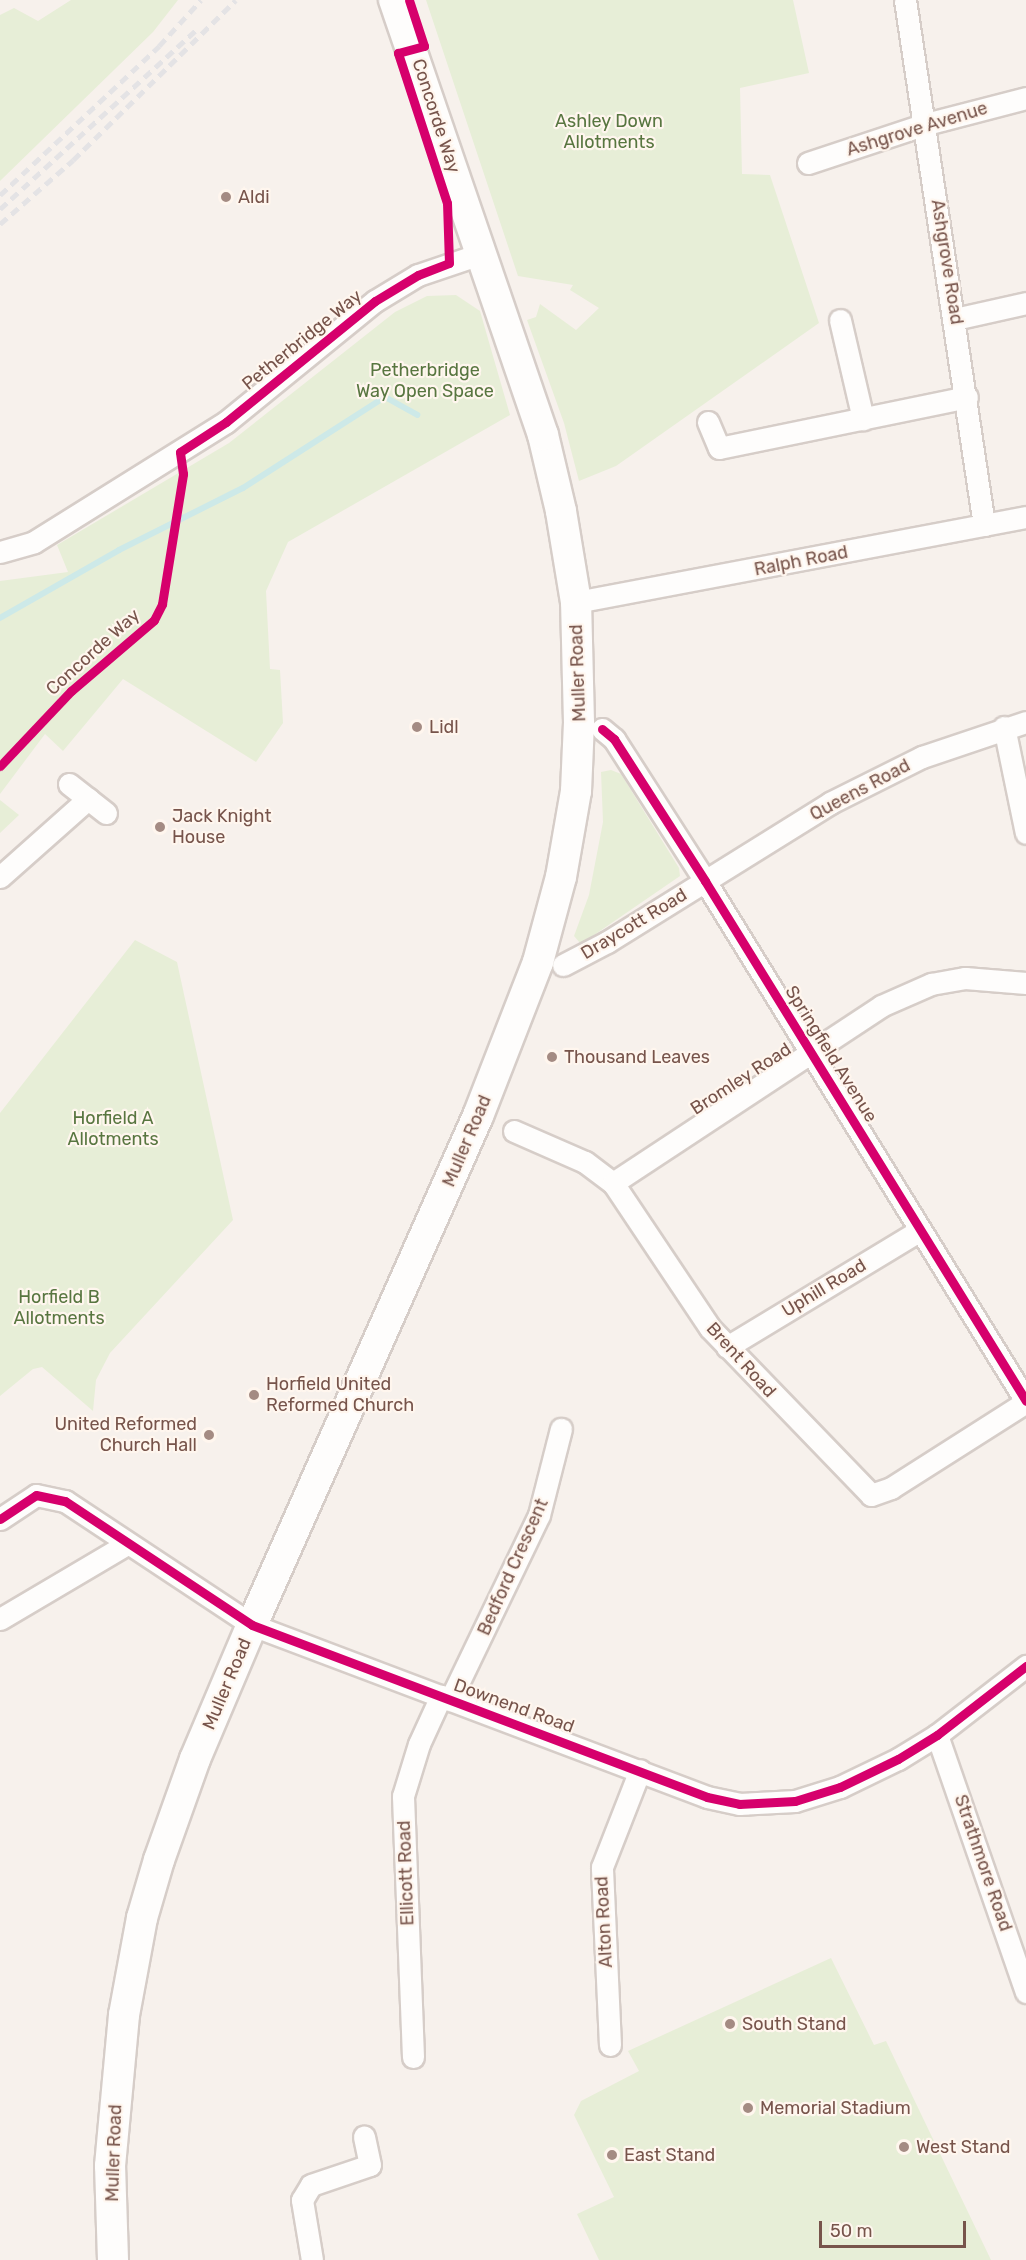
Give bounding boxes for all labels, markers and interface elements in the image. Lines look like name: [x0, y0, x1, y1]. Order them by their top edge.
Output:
street label: Concorde Way: [407, 56, 465, 176]
street label: Ashgrove Avenue: [844, 97, 990, 161]
park label: Ashley Down Allotments: [555, 111, 663, 154]
place label: Aldi: [238, 186, 269, 208]
marker: Aldi: [219, 190, 233, 204]
street label: Ashgrove Road: [926, 198, 968, 326]
street label: Petherbridge Way: [238, 285, 366, 395]
park label: Petherbridge Way Open Space: [356, 360, 494, 403]
street label: Ralph Road: [752, 541, 850, 581]
street label: Concorde Way: [42, 604, 144, 700]
street label: Muller Road: [565, 624, 591, 722]
place label: Lidl: [429, 716, 459, 738]
marker: Lidl: [410, 720, 424, 734]
street label: Queens Road: [806, 755, 914, 825]
place label: Jack Knight House: [172, 806, 272, 848]
marker: Jack Knight House: [153, 820, 167, 834]
street label: Draycott Road: [577, 884, 691, 964]
street label: Springfield Avenue: [780, 982, 882, 1126]
street label: Bromley Road: [686, 1038, 796, 1120]
place label: Thousand Leaves: [564, 1046, 710, 1068]
marker: Thousand Leaves: [545, 1050, 559, 1064]
street label: Muller Road: [438, 1092, 496, 1190]
park label: Horfield A Allotments: [67, 1108, 159, 1150]
street label: Uphill Road: [778, 1254, 870, 1322]
park label: Horfield B Allotments: [13, 1287, 105, 1330]
street label: Brent Road: [702, 1318, 780, 1402]
place label: Horfield United Reformed Church: [266, 1374, 414, 1416]
marker: Horfield United Reformed Church: [247, 1388, 261, 1402]
place label: United Reformed Church Hall: [54, 1414, 197, 1456]
marker: United Reformed Church Hall: [202, 1428, 216, 1442]
street label: Bedford Crescent: [473, 1495, 553, 1639]
street label: Muller Road: [198, 1635, 256, 1733]
street label: Downend Road: [451, 1674, 577, 1738]
street label: Strathmore Road: [950, 1792, 1016, 1934]
street label: Ellicott Road: [393, 1820, 419, 1926]
street label: Alton Road: [591, 1876, 617, 1968]
place label: South Stand: [742, 2013, 847, 2035]
marker: South Stand: [723, 2017, 737, 2031]
place label: Memorial Stadium: [760, 2097, 911, 2119]
marker: Memorial Stadium: [741, 2101, 755, 2115]
street label: Muller Road: [101, 2104, 127, 2202]
place label: West Stand: [916, 2136, 1011, 2158]
marker: West Stand: [897, 2140, 911, 2154]
place label: East Stand: [624, 2144, 715, 2166]
marker: East Stand: [605, 2148, 619, 2162]
scale bar: [822, 2209, 969, 2247]
text: 50 m: [830, 2220, 873, 2242]

